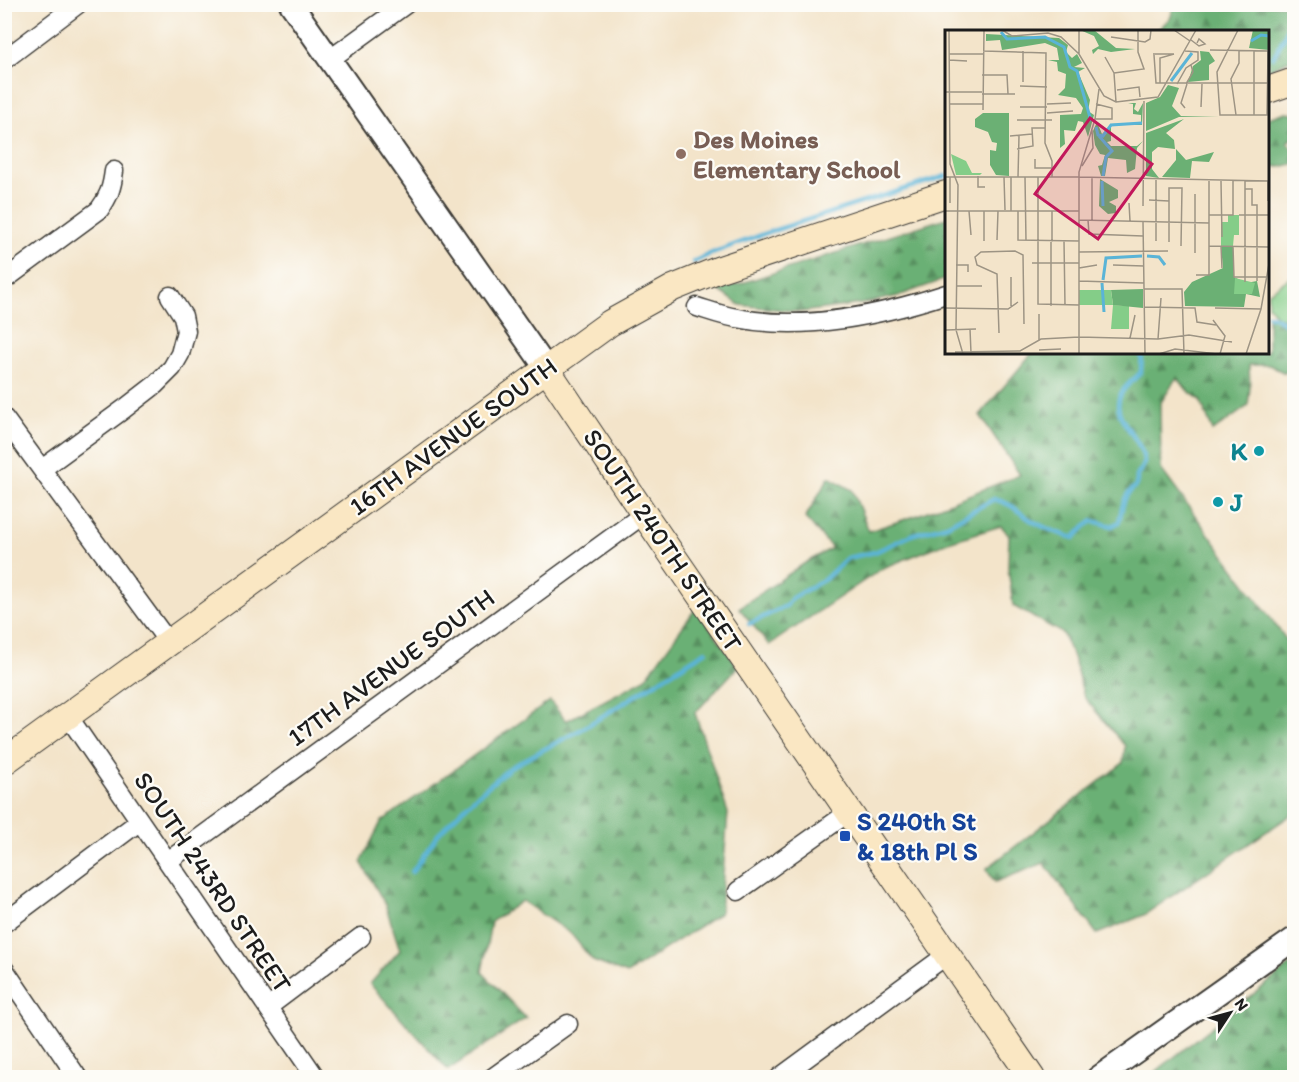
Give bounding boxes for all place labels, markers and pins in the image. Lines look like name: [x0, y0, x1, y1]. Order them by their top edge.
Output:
place label: Des Moines Elementary School: [693, 123, 901, 185]
marker: Des Moines Elementary School: [674, 147, 688, 161]
place label: K: [1230, 435, 1247, 467]
marker: K: [1252, 444, 1266, 458]
place label: J: [1229, 486, 1243, 518]
marker: J: [1211, 495, 1225, 509]
place label: S 240th St & 18th Pl S: [857, 805, 978, 867]
marker: S 240th St & 18th Pl S: [838, 829, 852, 843]

